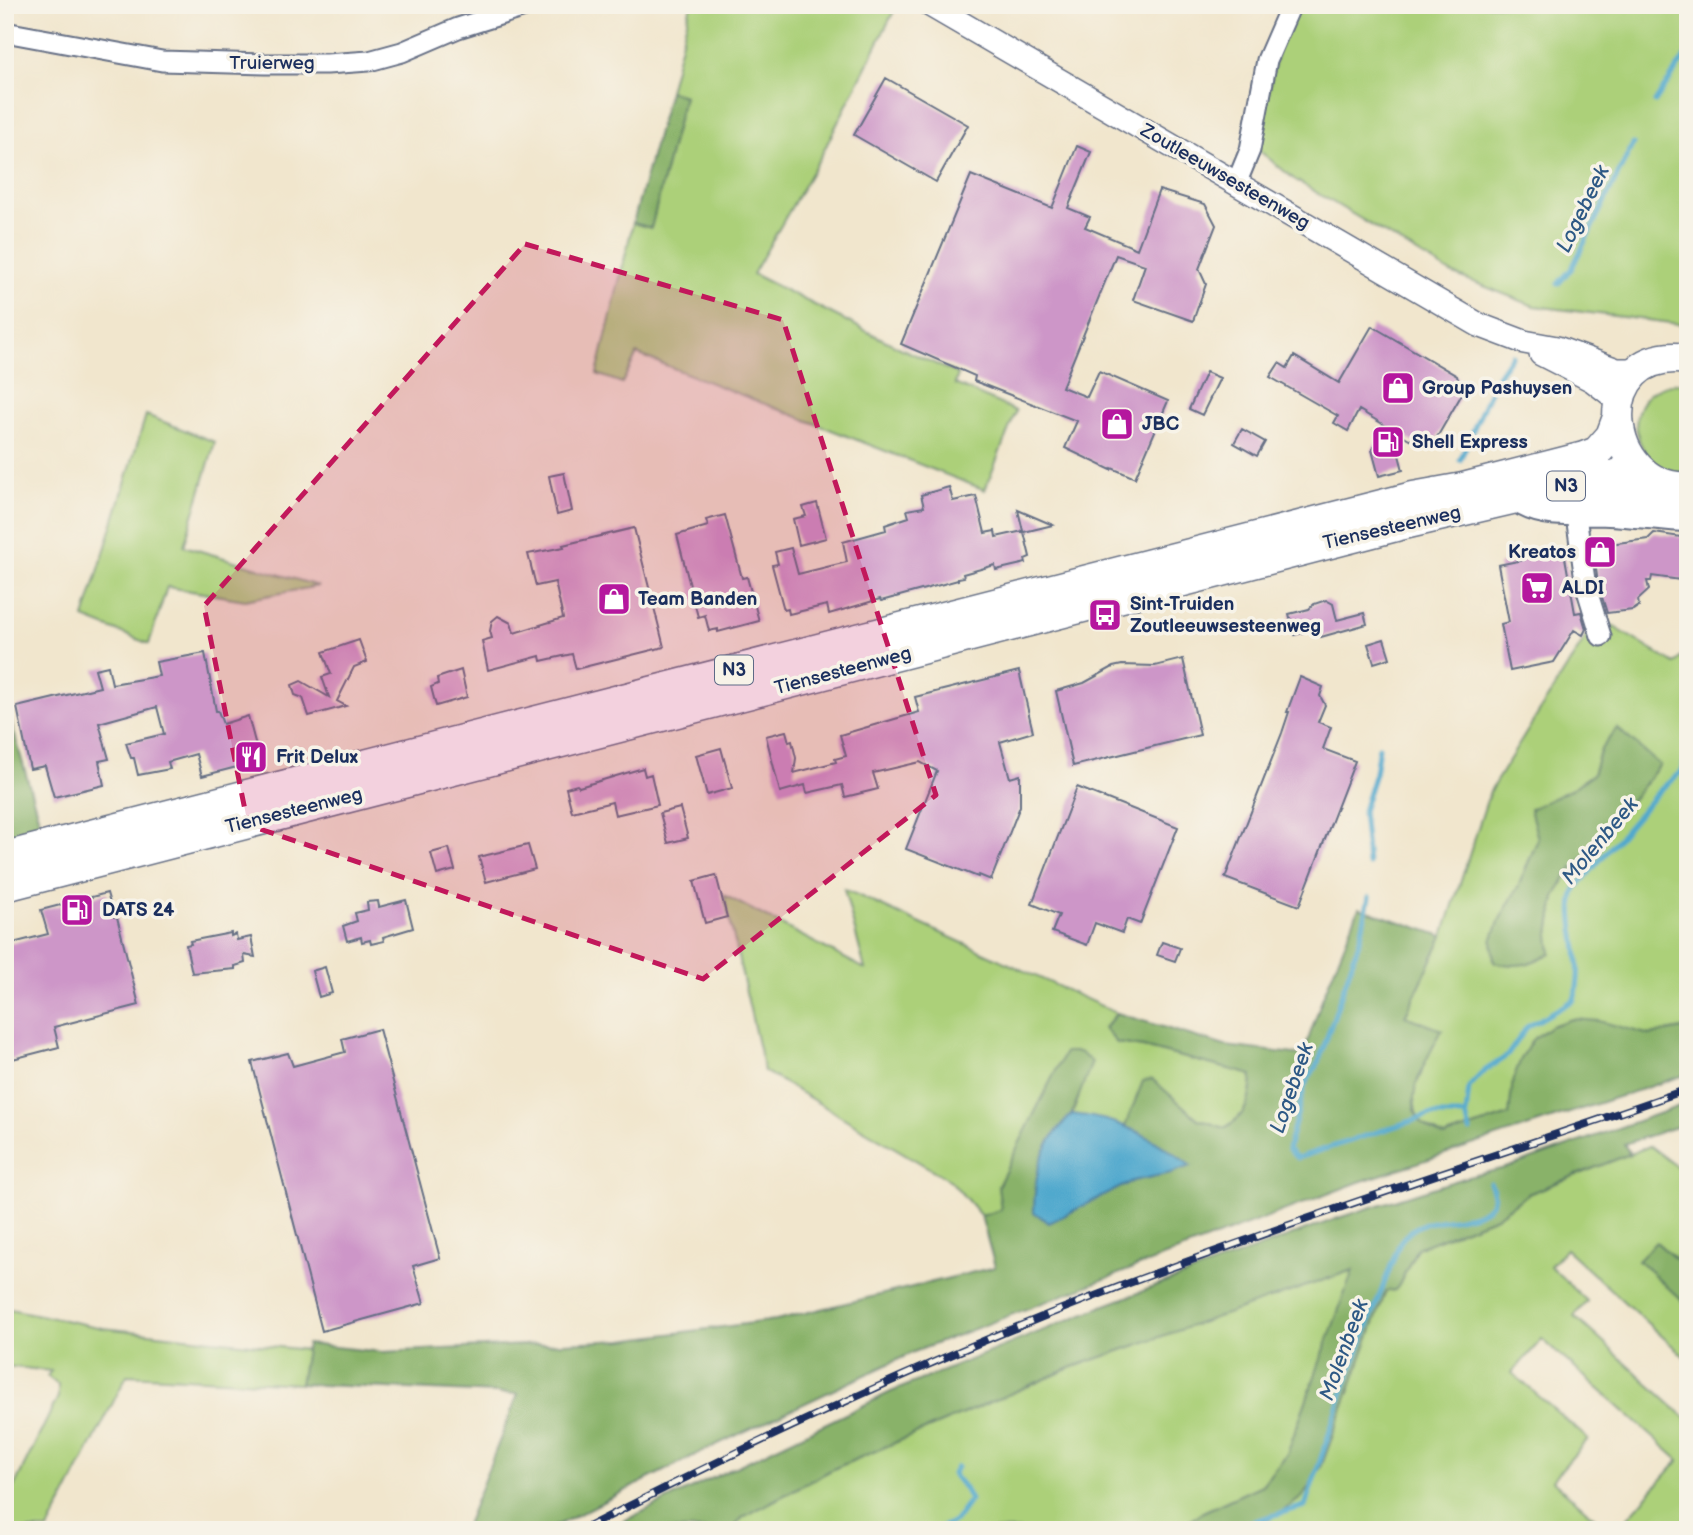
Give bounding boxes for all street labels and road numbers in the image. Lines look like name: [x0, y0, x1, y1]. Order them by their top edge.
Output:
street label: Truierweg: [229, 52, 315, 75]
street label: Zoutleeuwsesteenweg: [1135, 119, 1314, 235]
road number: N3: [1547, 472, 1585, 500]
street label: Tiensesteenweg: [1321, 501, 1463, 555]
street label: Tiensesteenweg: [772, 642, 914, 700]
road number: N3: [715, 656, 753, 684]
street label: Tiensesteenweg: [223, 783, 365, 839]

